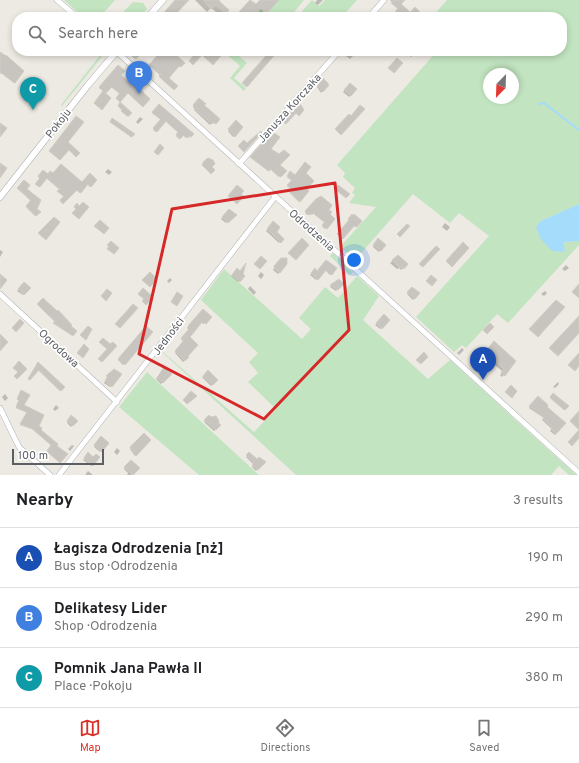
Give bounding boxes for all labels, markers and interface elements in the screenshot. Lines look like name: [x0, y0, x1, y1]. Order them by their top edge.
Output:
search box: [12, 12, 567, 56]
icon: search: [26, 23, 48, 45]
text: Search here: [58, 25, 138, 44]
pin: B: [126, 61, 152, 94]
north arrow: [483, 68, 519, 104]
street label: Janusza Korczaka: [255, 71, 325, 146]
pin: C: [20, 77, 46, 110]
street label: Pokoju: [43, 106, 75, 141]
street label: Odrodzenia: [286, 207, 337, 255]
your location: [344, 250, 364, 270]
street label: Jedności: [150, 315, 188, 358]
street label: Ogrodowa: [35, 326, 82, 371]
pin: A: [470, 347, 496, 380]
scale bar: [12, 447, 104, 466]
text: 100 m: [18, 449, 48, 463]
text: Nearby: [16, 490, 73, 512]
text: 3 results: [513, 493, 563, 509]
text: Łagisza Odrodzenia [nż]: [54, 540, 224, 559]
text: A: [24, 550, 34, 566]
text: 190 m: [528, 550, 563, 566]
text: Bus stop · Odrodzenia: [54, 559, 178, 575]
text: Delikatesy Lider: [54, 600, 167, 619]
text: B: [25, 610, 33, 626]
text: 290 m: [525, 610, 563, 626]
text: Shop · Odrodzenia: [54, 619, 157, 635]
text: Pomnik Jana Pawła II: [54, 660, 202, 679]
text: C: [25, 670, 33, 686]
text: 380 m: [525, 670, 563, 686]
text: Place · Pokoju: [54, 679, 132, 695]
tab: Map: [79, 717, 101, 755]
tab: Directions: [260, 717, 310, 755]
tab: Saved: [469, 717, 500, 755]

